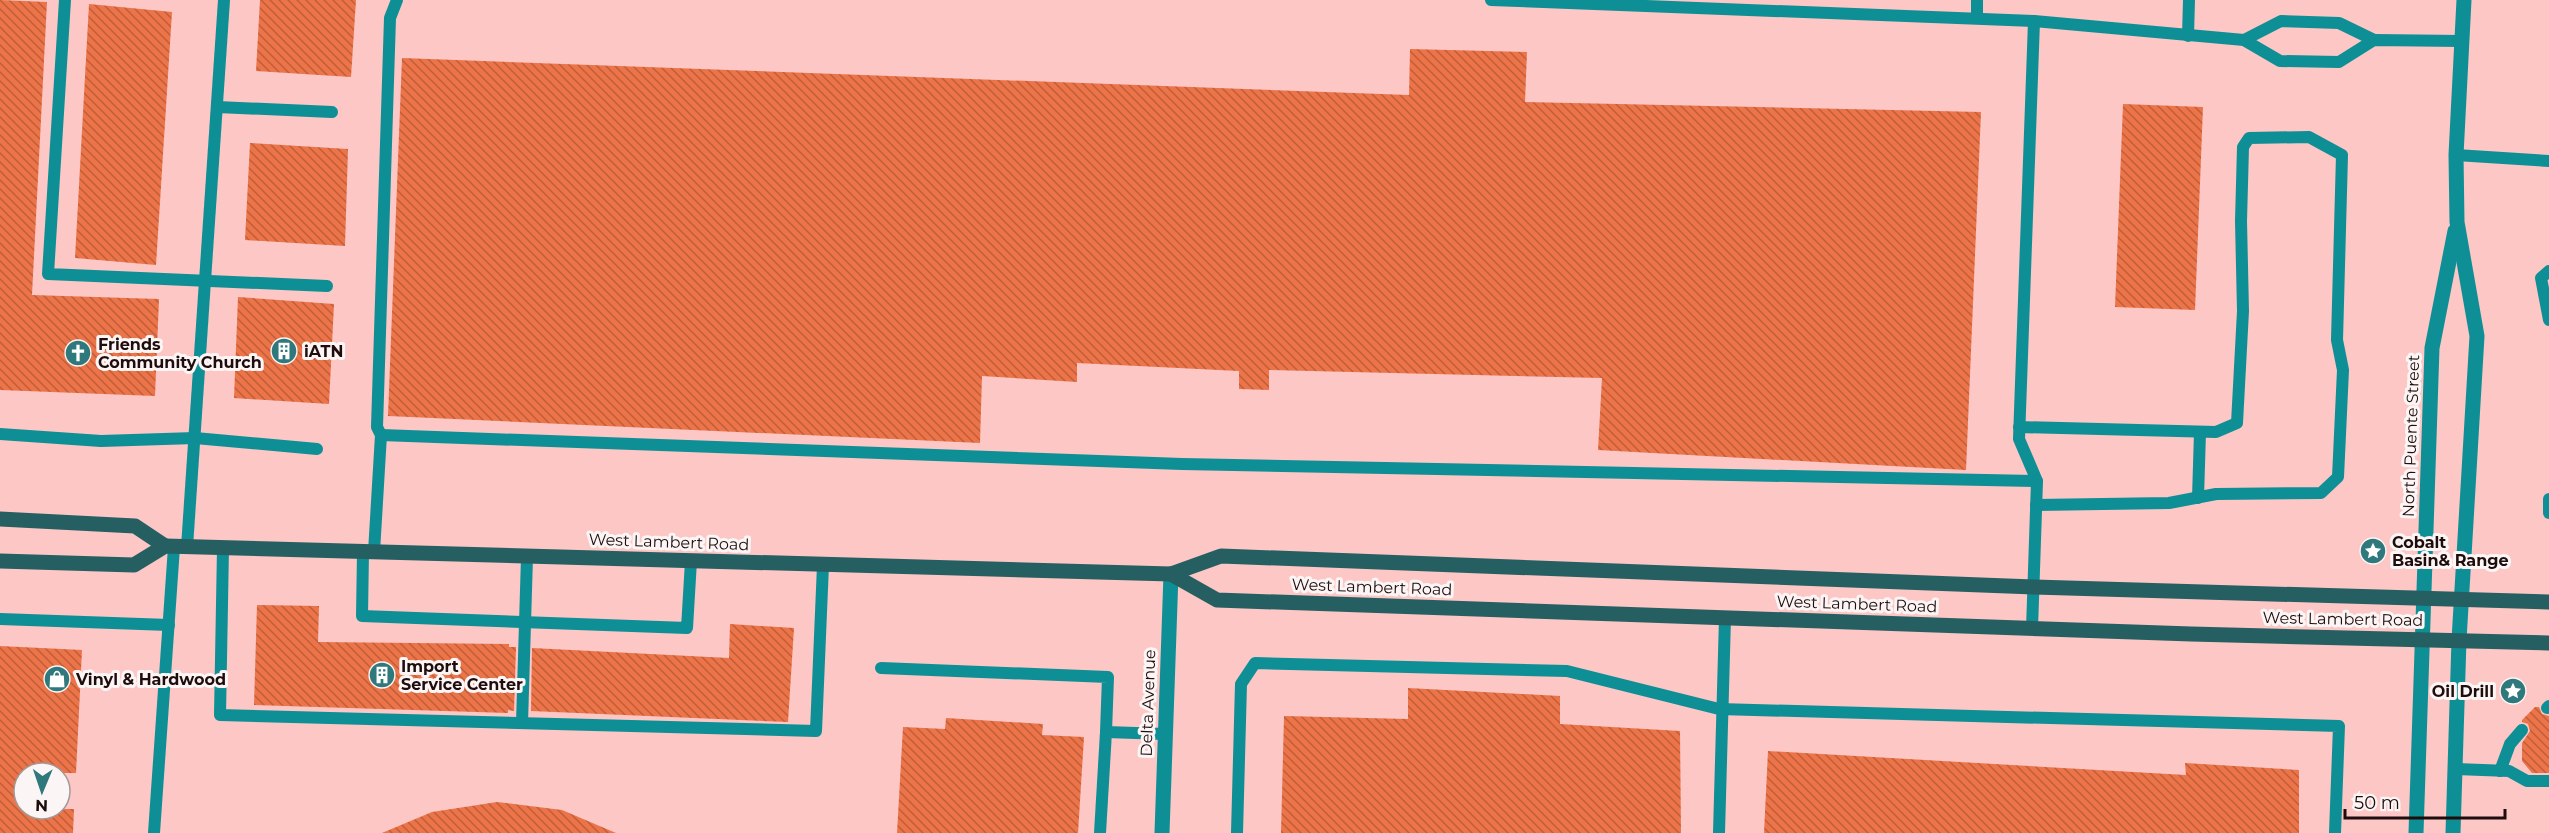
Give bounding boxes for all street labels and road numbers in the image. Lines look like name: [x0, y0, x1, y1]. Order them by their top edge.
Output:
street label: North Puente Street: [2399, 354, 2423, 517]
street label: West Lambert Road: [588, 530, 750, 554]
street label: West Lambert Road: [1291, 575, 1453, 599]
street label: West Lambert Road: [1776, 592, 1938, 616]
street label: West Lambert Road: [2263, 608, 2423, 630]
street label: Delta Avenue: [1137, 649, 1159, 757]

